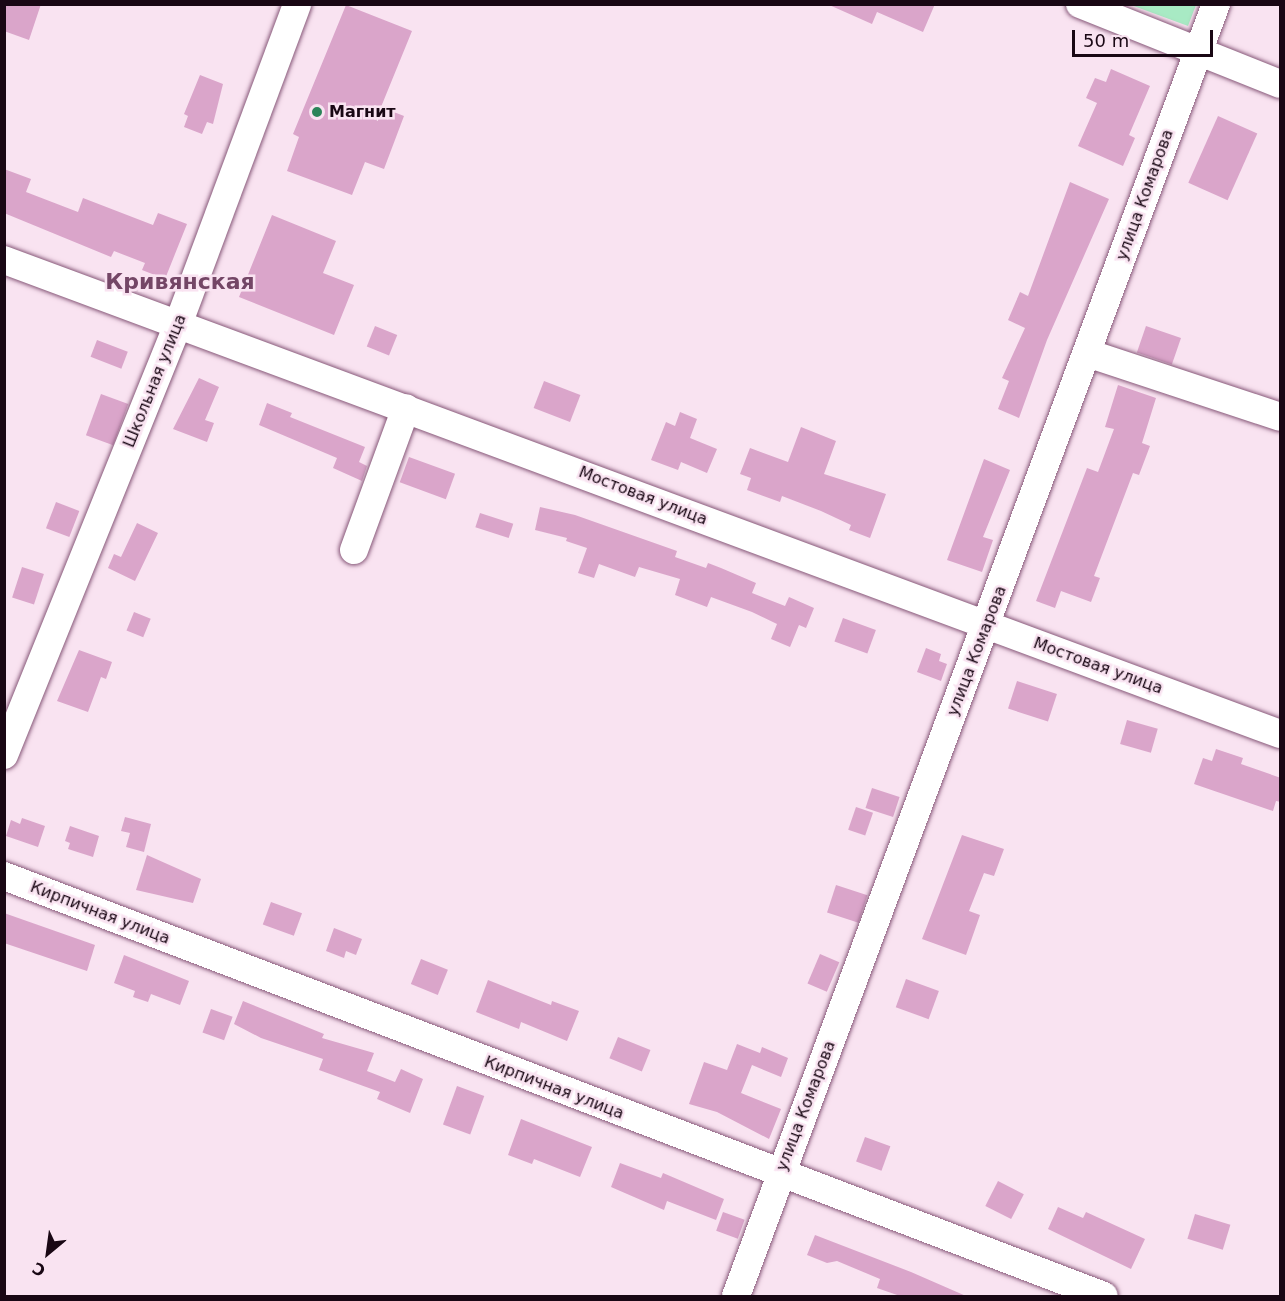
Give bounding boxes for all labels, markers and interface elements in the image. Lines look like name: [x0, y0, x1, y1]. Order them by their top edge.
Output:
scale bar: [1075, 18, 1216, 56]
text: 50 m: [1083, 30, 1129, 51]
place label: Магнит: [329, 102, 396, 122]
marker: Магнит: [310, 105, 324, 119]
street label: улица Комарова: [1112, 127, 1178, 263]
district label: Кривянская: [105, 269, 255, 295]
street label: Школьная улица: [120, 312, 190, 450]
street label: Мостовая улица: [576, 463, 710, 529]
street label: улица Комарова: [943, 583, 1011, 719]
street label: Мостовая улица: [1031, 634, 1165, 698]
street label: Кирпичная улица: [27, 878, 173, 948]
street label: улица Комарова: [772, 1038, 840, 1174]
street label: Кирпичная улица: [481, 1053, 627, 1123]
north arrow: [18, 1223, 78, 1283]
text: С: [29, 1258, 49, 1280]

